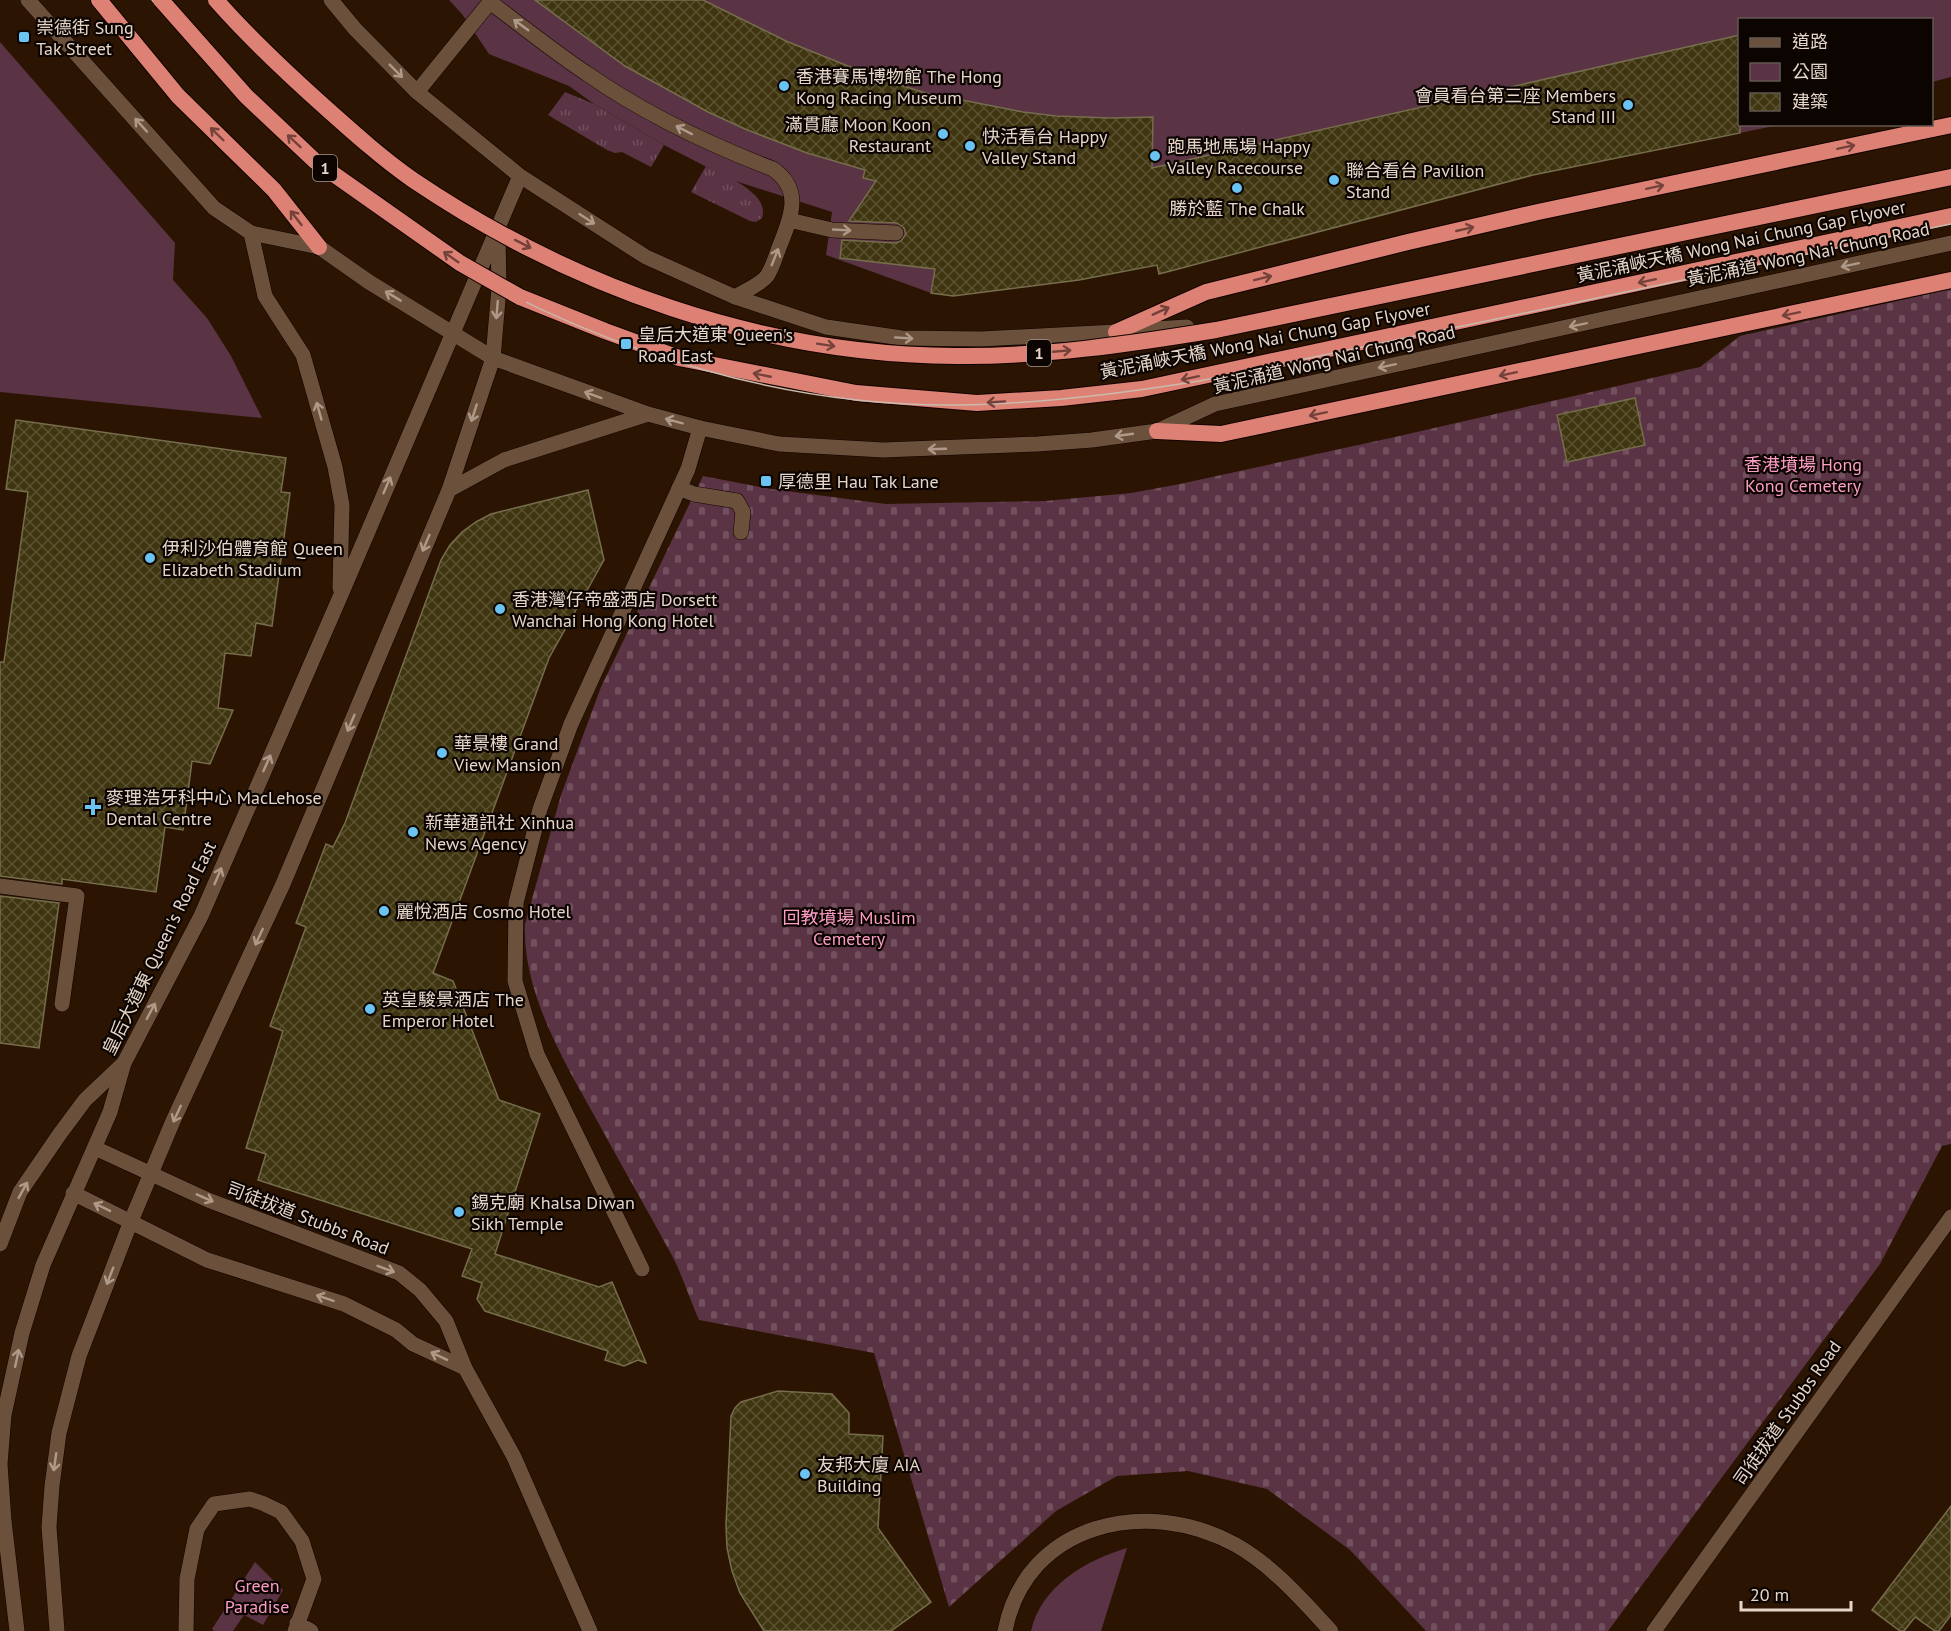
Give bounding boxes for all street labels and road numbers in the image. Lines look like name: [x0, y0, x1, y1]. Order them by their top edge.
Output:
road number: 1: [313, 155, 337, 181]
street label: 黃泥涌峽天橋 Wong Nai Chung Gap Flyover: [1574, 195, 1908, 287]
street label: 黃泥涌道 Wong Nai Chung Road: [1684, 217, 1932, 291]
street label: 黃泥涌峽天橋 Wong Nai Chung Gap Flyover: [1098, 297, 1432, 383]
street label: 黃泥涌道 Wong Nai Chung Road: [1211, 320, 1457, 398]
road number: 1: [1027, 340, 1051, 366]
street label: 皇后大道東 Queen's Road East: [97, 837, 221, 1059]
street label: 司徒拔道 Stubbs Road: [224, 1176, 392, 1260]
street label: 司徒拔道 Stubbs Road: [1728, 1336, 1846, 1490]

